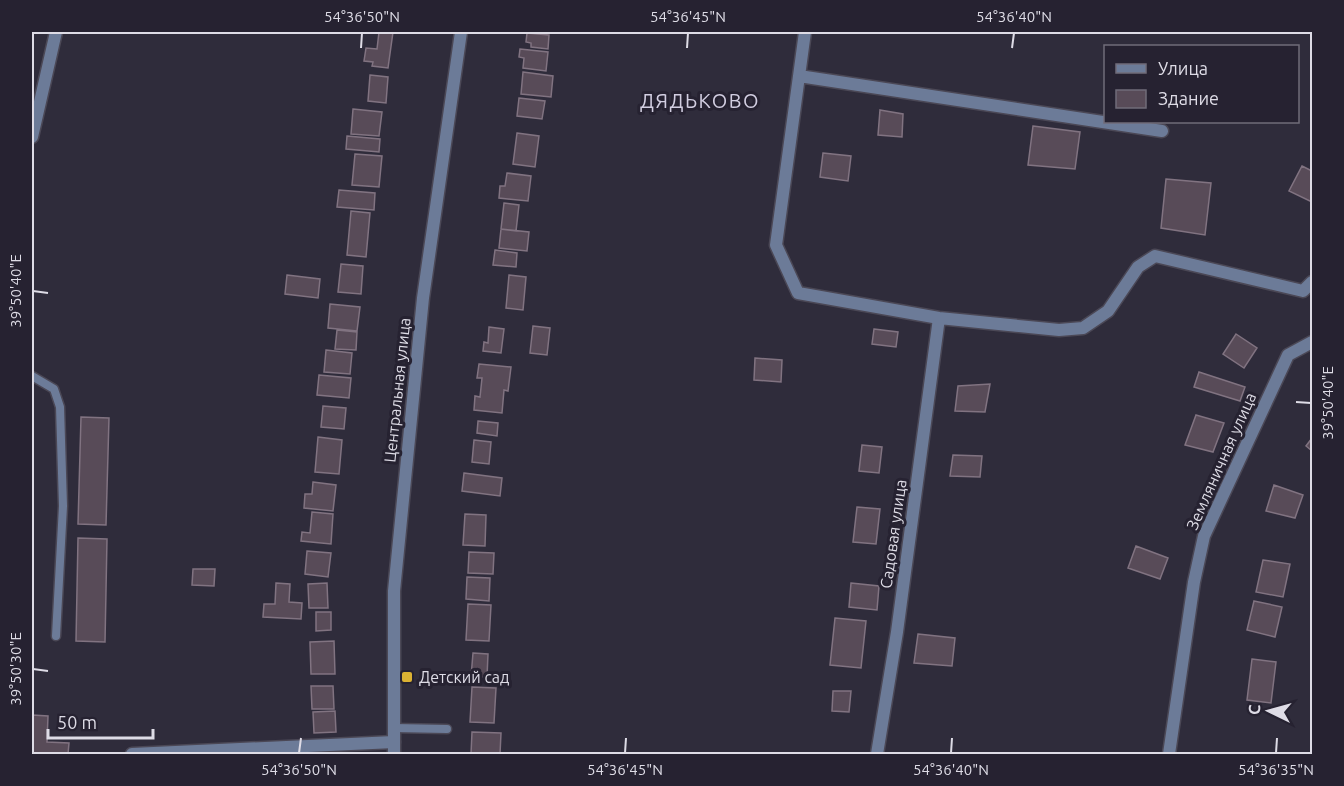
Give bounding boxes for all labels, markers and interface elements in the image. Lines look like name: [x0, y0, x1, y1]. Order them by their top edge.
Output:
text: 54°36'50"N: [324, 8, 400, 25]
text: 54°36'45"N: [650, 8, 726, 25]
text: 54°36'40"N: [976, 8, 1052, 25]
legend: [1104, 45, 1299, 123]
text: Улица: [1158, 58, 1208, 78]
text: Здание: [1158, 88, 1219, 108]
district label: ДЯДЬКОВО: [640, 89, 760, 112]
text: 39°50'40"E: [7, 254, 24, 328]
street label: Центральная улица: [380, 317, 414, 463]
text: 39°50'40"E: [1319, 366, 1336, 440]
street label: Земляничная улица: [1183, 390, 1259, 532]
street label: Садовая улица: [876, 478, 910, 590]
text: 39°50'30"E: [7, 632, 24, 706]
place label: Детский сад: [419, 668, 509, 686]
marker: Детский сад: [400, 670, 414, 684]
north arrow: [1239, 681, 1299, 741]
scale bar: [48, 702, 153, 740]
text: С: [1245, 704, 1263, 716]
text: 50 m: [57, 712, 97, 732]
text: 54°36'50"N: [261, 761, 337, 778]
text: 54°36'45"N: [587, 761, 663, 778]
text: 54°36'40"N: [913, 761, 989, 778]
text: 54°36'35"N: [1238, 761, 1314, 778]

